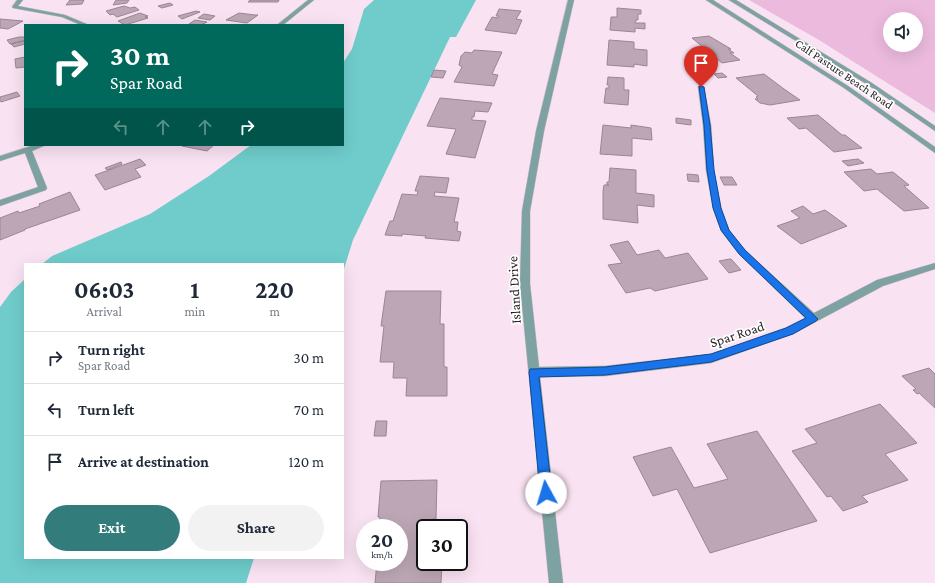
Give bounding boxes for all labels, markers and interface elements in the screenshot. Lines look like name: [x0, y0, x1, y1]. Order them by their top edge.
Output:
map controls: [883, 12, 923, 52]
button: sound: [883, 12, 923, 52]
street label: Calf Pasture Beach Road: [792, 36, 896, 112]
icon: right: [44, 40, 96, 92]
text: 30 m: [110, 40, 170, 71]
pin: [684, 46, 718, 87]
icon: arrive: [690, 52, 712, 74]
text: Spar Road: [110, 73, 182, 93]
icon: left: [110, 116, 132, 138]
icon: ahead: [152, 116, 174, 138]
icon: ahead: [194, 116, 216, 138]
icon: right: [236, 116, 258, 138]
street label: Island Drive: [504, 256, 524, 324]
text: 06:03: [74, 276, 134, 303]
text: 1: [190, 276, 199, 303]
text: 220: [255, 276, 294, 303]
text: Arrival: [87, 304, 122, 319]
text: min: [184, 304, 205, 319]
text: m: [269, 304, 280, 319]
street label: Spar Road: [708, 317, 767, 350]
text: Turn right: [78, 342, 145, 358]
icon: right: [44, 347, 66, 369]
text: 30 m: [294, 350, 324, 366]
text: Spar Road: [78, 358, 130, 373]
icon: left: [44, 399, 66, 421]
text: Turn left: [78, 402, 134, 418]
text: 70 m: [294, 402, 324, 418]
icon: arrive: [44, 451, 66, 473]
text: Arrive at destination: [78, 454, 209, 470]
text: 120 m: [289, 454, 324, 470]
position arrow: [525, 472, 567, 514]
button: Exit: [44, 505, 180, 551]
button: Share: [188, 505, 324, 551]
speed limit sign: 30: [416, 519, 468, 571]
text: 20: [371, 529, 393, 551]
text: km/h: [371, 549, 393, 560]

